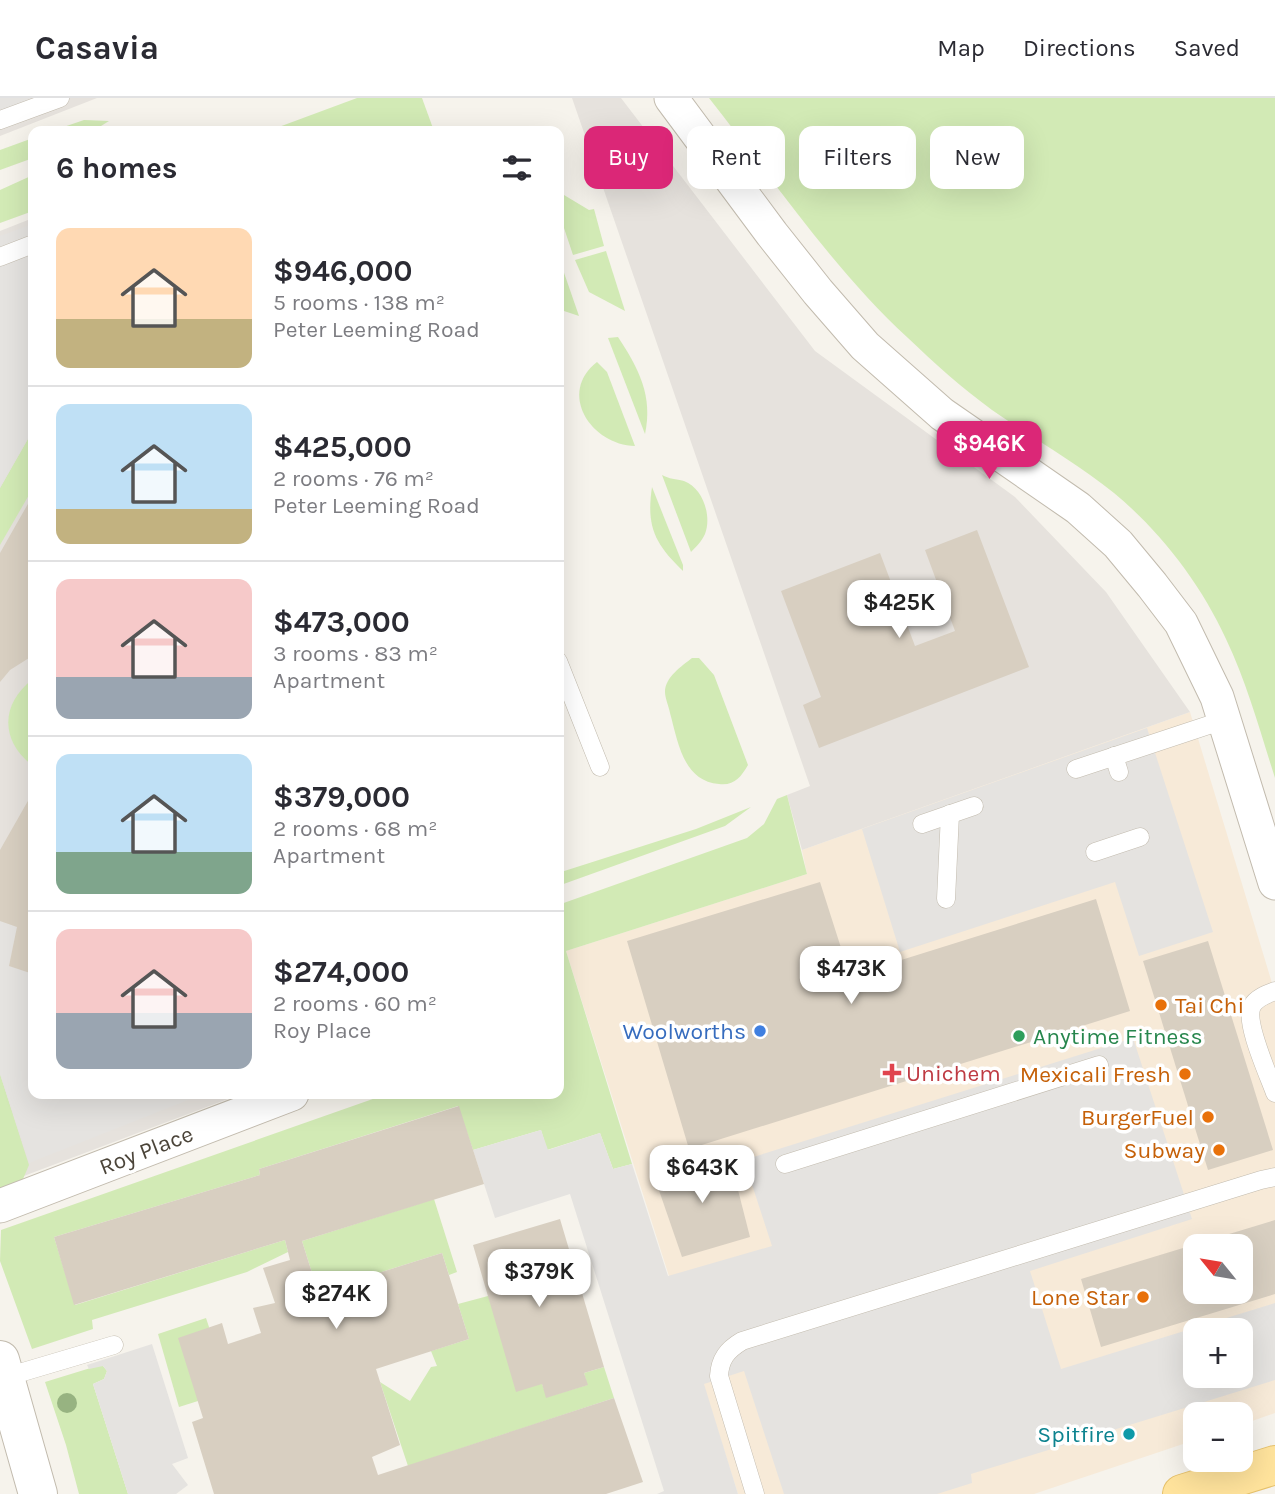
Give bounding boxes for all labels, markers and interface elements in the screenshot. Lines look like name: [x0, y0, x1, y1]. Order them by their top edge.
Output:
text: Casavia: [35, 29, 159, 67]
text: Map: [937, 34, 985, 62]
text: Directions: [1023, 34, 1136, 62]
text: Saved: [1174, 34, 1240, 62]
chip: Buy: [584, 126, 673, 189]
chip: Rent: [687, 126, 785, 189]
chip: Filters: [799, 126, 916, 189]
chip: New: [930, 126, 1024, 189]
icon: filters: [498, 149, 536, 187]
text: 6 homes: [56, 150, 178, 186]
text: $946,000: [273, 253, 413, 289]
icon: home: [112, 256, 196, 340]
text: 5 rooms · 138 m²: [273, 289, 445, 316]
text: Peter Leeming Road: [273, 316, 480, 343]
pin: $946K: [940, 422, 1038, 481]
text: $425,000: [273, 429, 412, 465]
text: $946K: [953, 430, 1025, 457]
icon: home: [112, 432, 196, 516]
text: 2 rooms · 76 m²: [273, 465, 434, 492]
text: Peter Leeming Road: [273, 492, 480, 519]
pin: $425K: [850, 580, 948, 640]
text: $425K: [863, 589, 935, 616]
text: $473,000: [273, 604, 410, 640]
icon: home: [112, 607, 196, 691]
text: 3 rooms · 83 m²: [273, 640, 438, 667]
text: Apartment: [273, 667, 385, 694]
text: $379,000: [273, 779, 410, 815]
icon: home: [112, 782, 196, 866]
text: 2 rooms · 68 m²: [273, 815, 437, 842]
text: Apartment: [273, 842, 385, 869]
pin: $473K: [802, 946, 900, 1006]
text: $274,000: [273, 954, 409, 990]
text: $473K: [816, 955, 886, 982]
icon: home: [112, 957, 196, 1041]
text: 2 rooms · 60 m²: [273, 990, 437, 1017]
place label: Tai Chi: [1175, 992, 1244, 1019]
marker: Tai Chi: [1153, 997, 1169, 1013]
text: Roy Place: [273, 1017, 371, 1044]
place label: Woolworths: [622, 1018, 746, 1045]
marker: Woolworths: [752, 1023, 768, 1039]
place label: Anytime Fitness: [1033, 1023, 1203, 1050]
marker: Anytime Fitness: [1011, 1028, 1027, 1044]
place label: Unichem: [906, 1060, 1001, 1087]
place label: Mexicali Fresh: [1020, 1061, 1171, 1088]
marker: Unichem: [884, 1065, 900, 1081]
marker: Mexicali Fresh: [1177, 1066, 1193, 1082]
place label: BurgerFuel: [1081, 1104, 1194, 1131]
marker: BurgerFuel: [1200, 1109, 1216, 1125]
street label: Roy Place: [95, 1120, 197, 1181]
place label: Subway: [1124, 1137, 1205, 1164]
marker: Subway: [1211, 1142, 1227, 1158]
pin: $643K: [653, 1146, 751, 1205]
text: $643K: [666, 1154, 738, 1181]
north arrow: [1183, 1234, 1253, 1304]
map controls: [1183, 1234, 1253, 1472]
pin: $379K: [490, 1250, 588, 1309]
text: $379K: [504, 1258, 574, 1285]
pin: $274K: [287, 1272, 385, 1331]
text: $274K: [301, 1280, 371, 1307]
place label: Lone Star: [1031, 1284, 1130, 1311]
marker: Lone Star: [1135, 1289, 1151, 1305]
button: +: [1183, 1318, 1253, 1388]
button: −: [1183, 1402, 1253, 1472]
place label: Spitfire: [1037, 1421, 1115, 1448]
marker: Spitfire: [1121, 1426, 1137, 1442]

